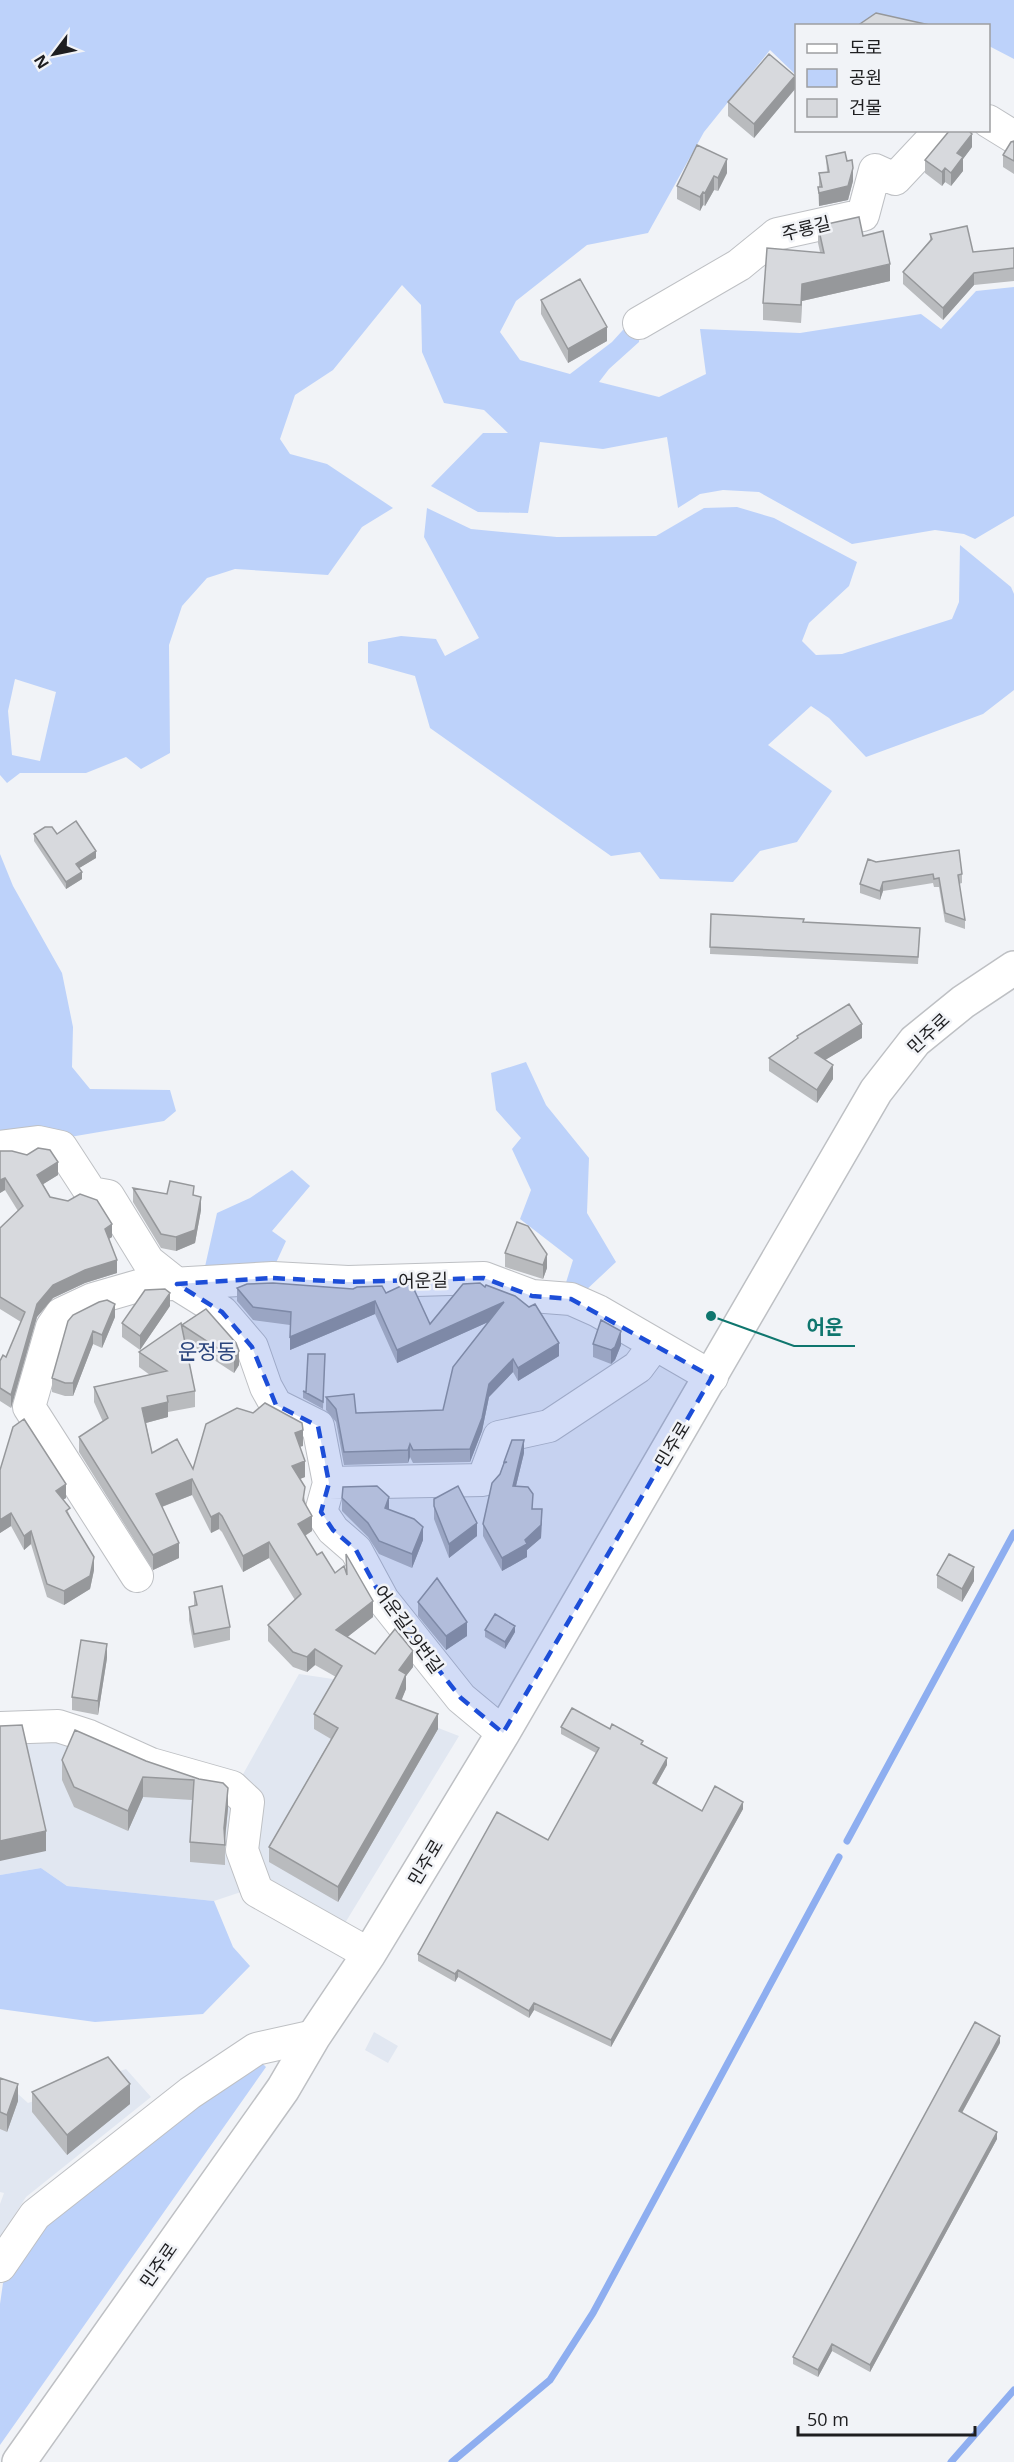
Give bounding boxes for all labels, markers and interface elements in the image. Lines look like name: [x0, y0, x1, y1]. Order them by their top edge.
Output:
north arrow: [24, 24, 84, 84]
legend: [795, 24, 990, 132]
text: 도로: [849, 35, 882, 59]
text: N: [29, 51, 54, 73]
text: 공원: [849, 65, 882, 89]
text: 건물: [849, 95, 882, 119]
street label: 주룡길: [779, 210, 833, 246]
street label: 민주로: [902, 1007, 954, 1059]
street label: 어운길: [398, 1268, 448, 1292]
callout: 어운: [794, 1308, 855, 1346]
text: 어운: [807, 1313, 843, 1340]
district label: 운정동: [178, 1337, 236, 1365]
street label: 민주로: [649, 1417, 695, 1471]
street label: 어운길29번길: [369, 1580, 449, 1678]
street label: 민주로: [402, 1835, 448, 1889]
street label: 민주로: [134, 2238, 182, 2292]
scale bar: [798, 2399, 975, 2437]
text: 50 m: [807, 2407, 849, 2431]

